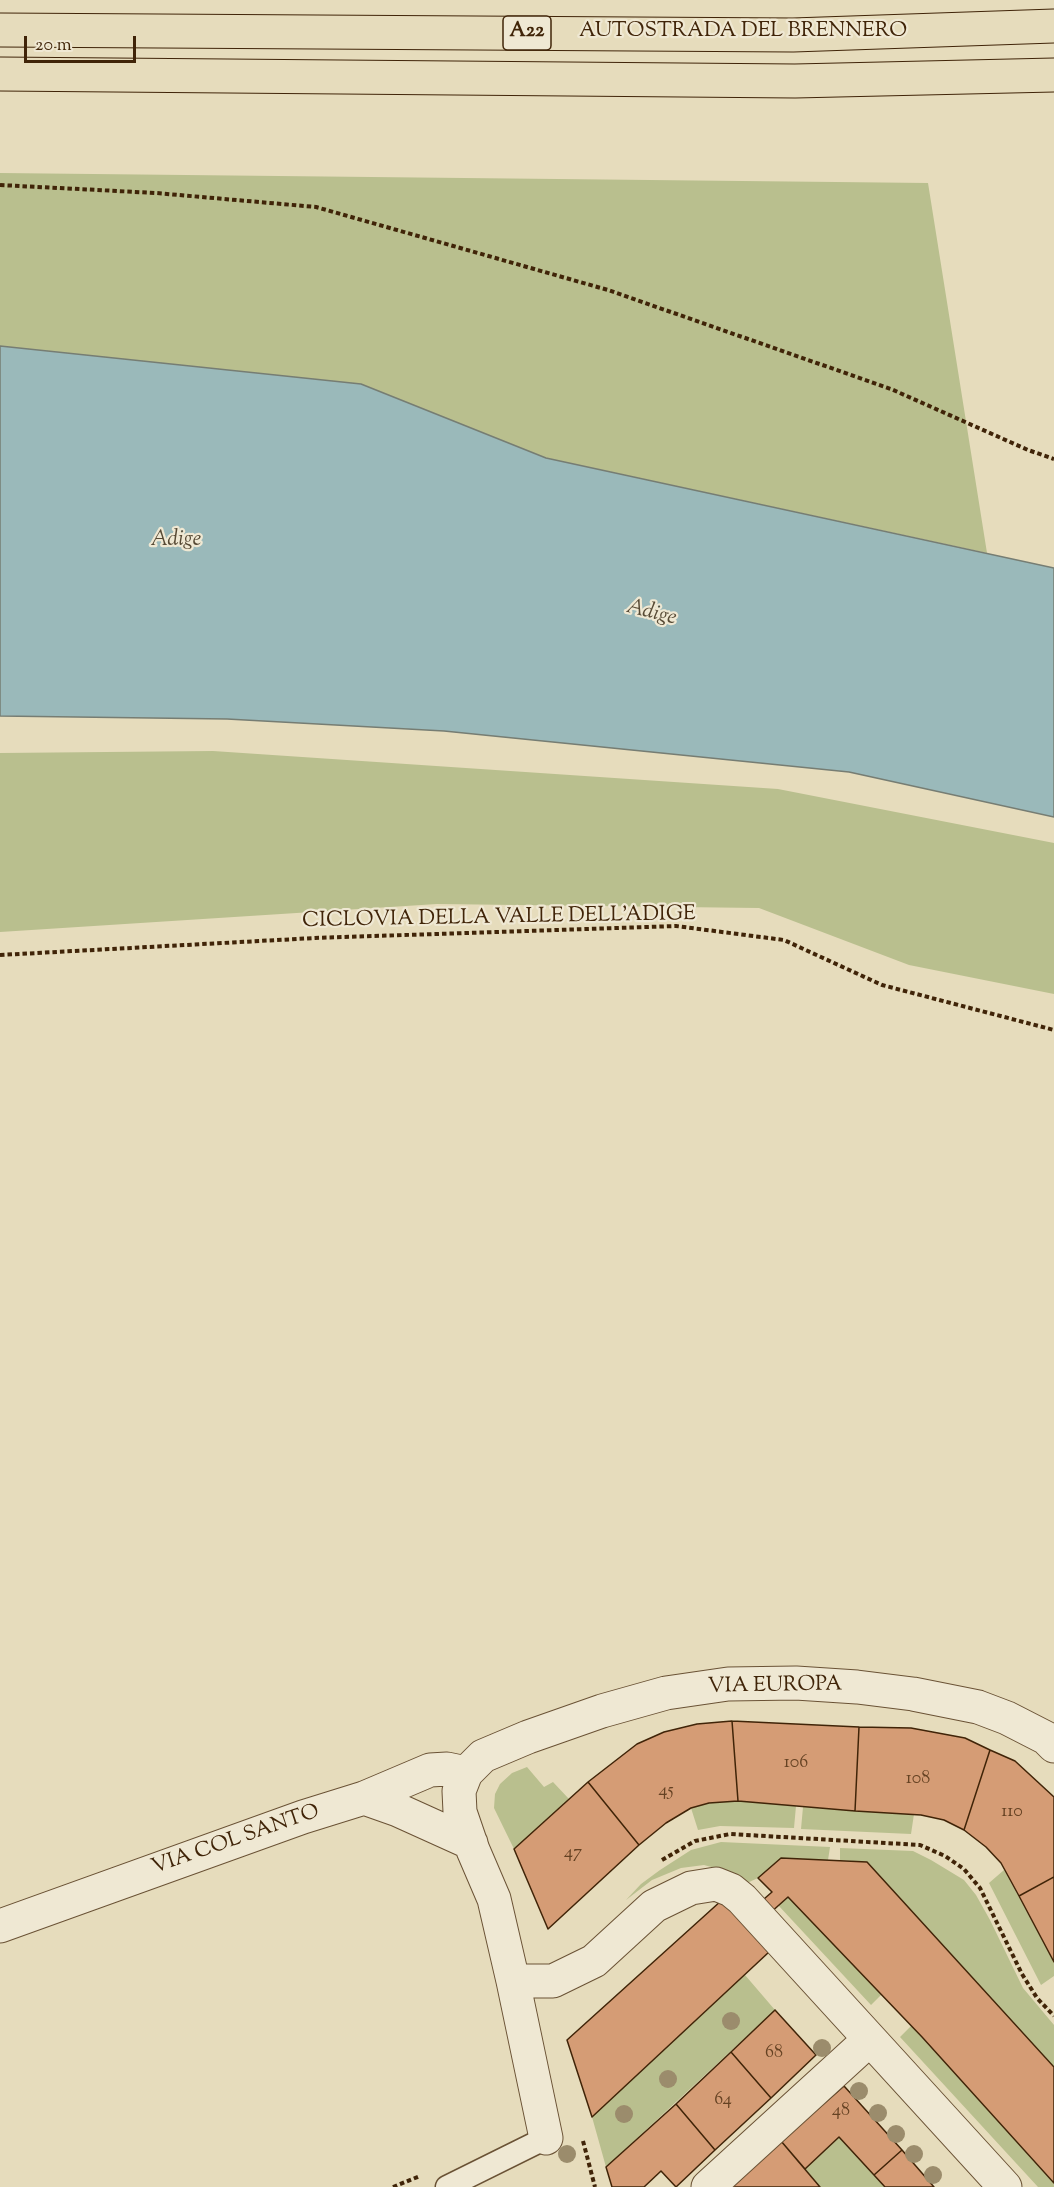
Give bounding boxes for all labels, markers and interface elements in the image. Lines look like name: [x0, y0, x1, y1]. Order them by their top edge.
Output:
road number: A22: [503, 16, 551, 50]
street label: AUTOSTRADA DEL BRENNERO: [579, 19, 907, 45]
scale bar: [27, 24, 140, 62]
text: 20 m: [35, 33, 72, 59]
water label: Adige: [151, 528, 201, 554]
water label: Adige: [623, 595, 679, 633]
street label: CICLOVIA DELLA VALLE DELL'ADIGE: [302, 903, 696, 935]
street label: VIA EUROPA: [708, 1673, 842, 1701]
house number: 106: [784, 1753, 808, 1775]
house number: 108: [906, 1769, 930, 1791]
house number: 45: [658, 1781, 674, 1803]
street label: VIA COL SANTO: [149, 1800, 323, 1882]
house number: 110: [1001, 1802, 1023, 1824]
house number: 47: [564, 1843, 582, 1865]
house number: 68: [765, 2043, 783, 2065]
house number: 64: [714, 2090, 732, 2112]
house number: 48: [832, 2101, 850, 2123]

